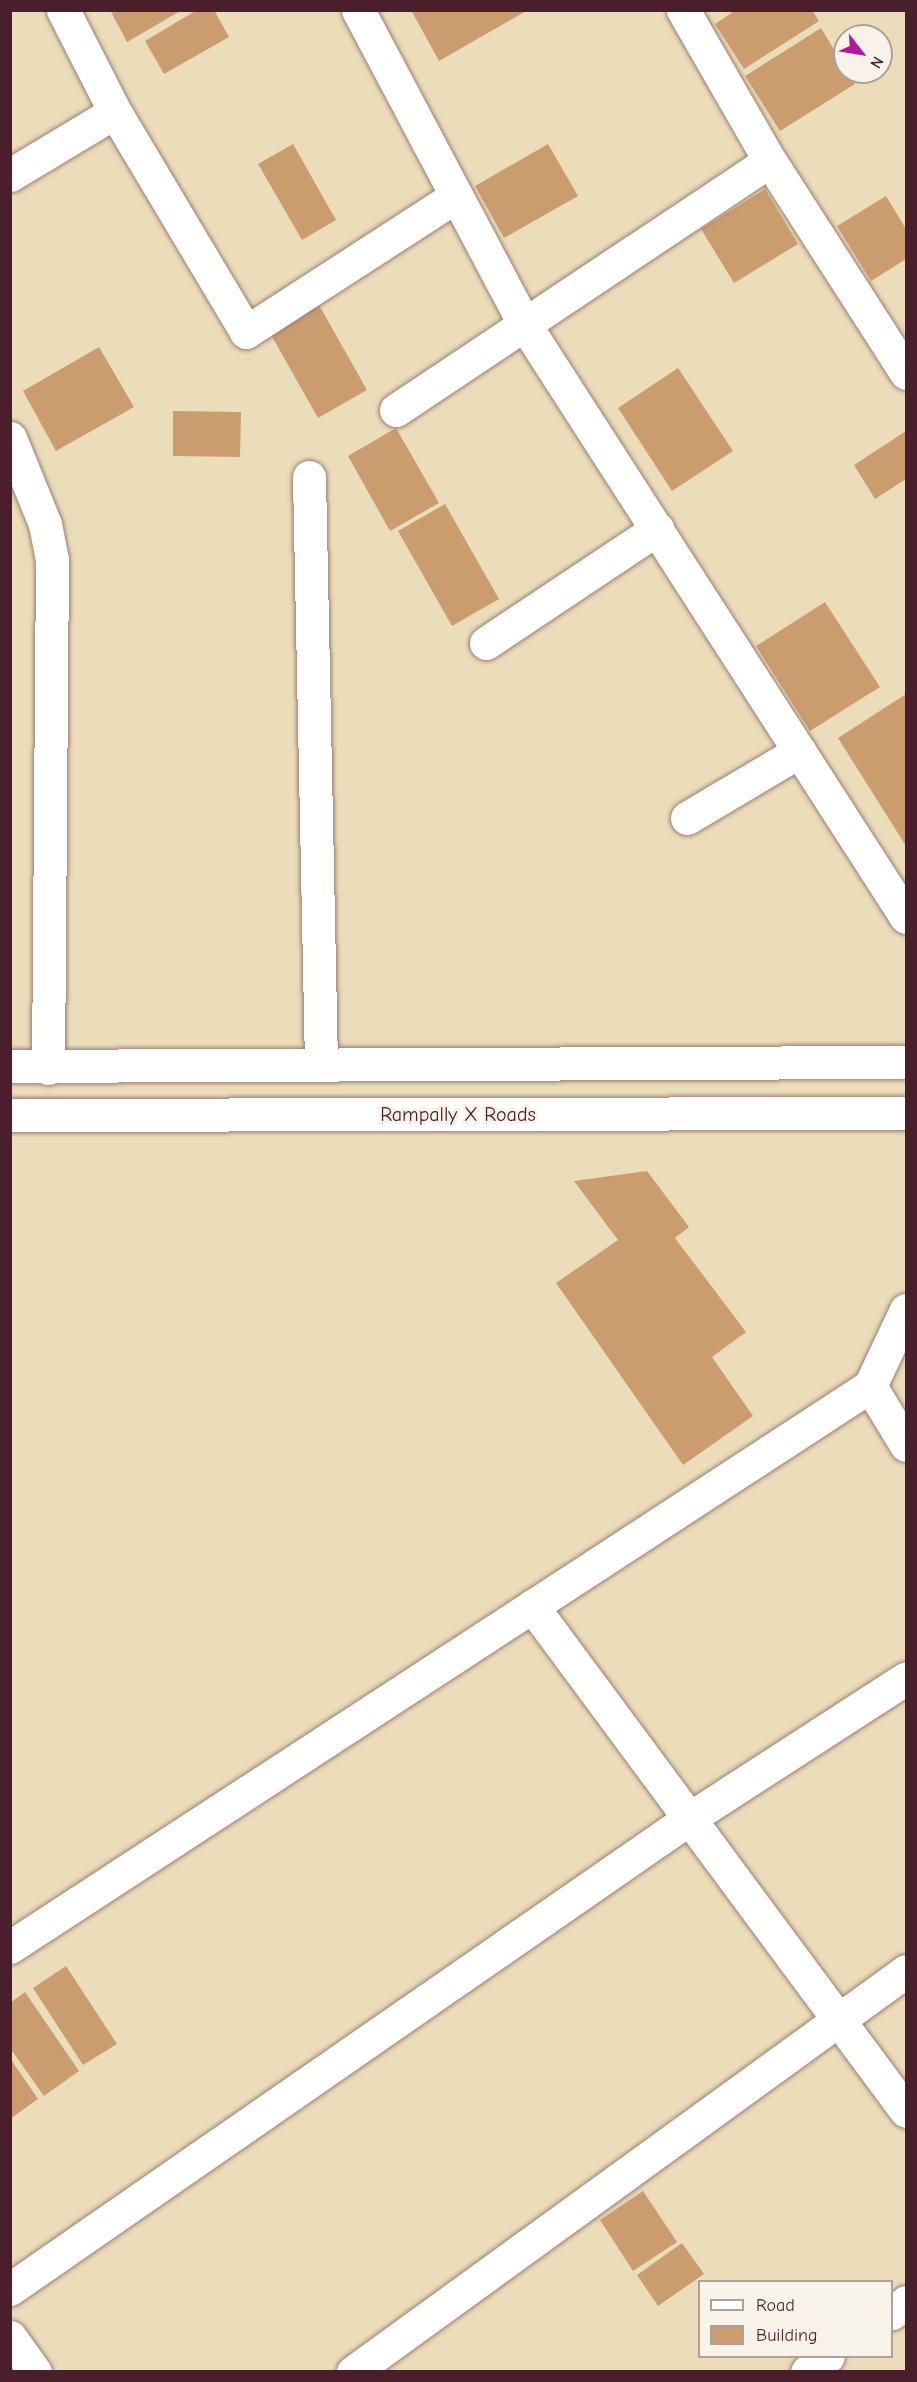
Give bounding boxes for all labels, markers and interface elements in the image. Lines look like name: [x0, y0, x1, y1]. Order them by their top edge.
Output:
north arrow: [833, 24, 893, 84]
text: N: [866, 53, 887, 71]
street label: Rampally X Roads: [380, 1102, 536, 1126]
legend: [698, 2280, 893, 2358]
text: Road: [756, 2295, 795, 2316]
text: Building: [756, 2325, 818, 2346]

